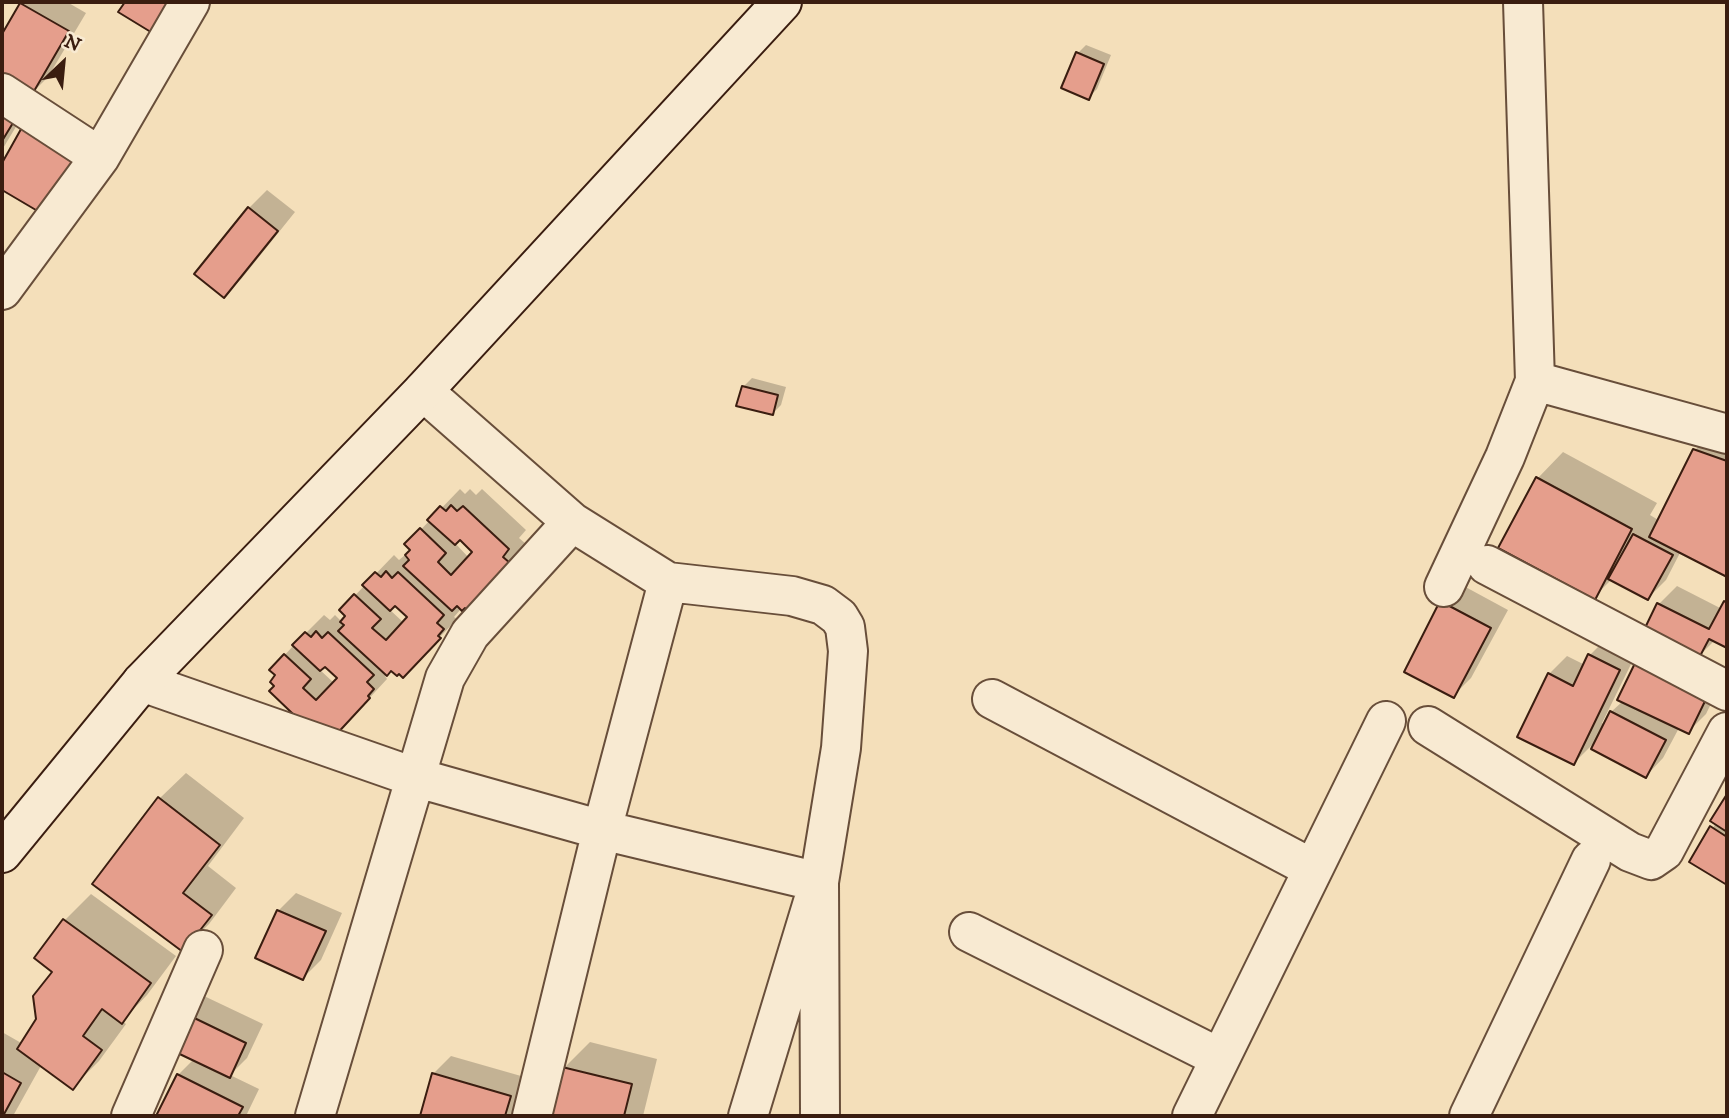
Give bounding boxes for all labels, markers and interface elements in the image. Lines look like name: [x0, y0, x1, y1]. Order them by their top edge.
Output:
north arrow: [28, 28, 98, 98]
text: N: [60, 30, 84, 57]

